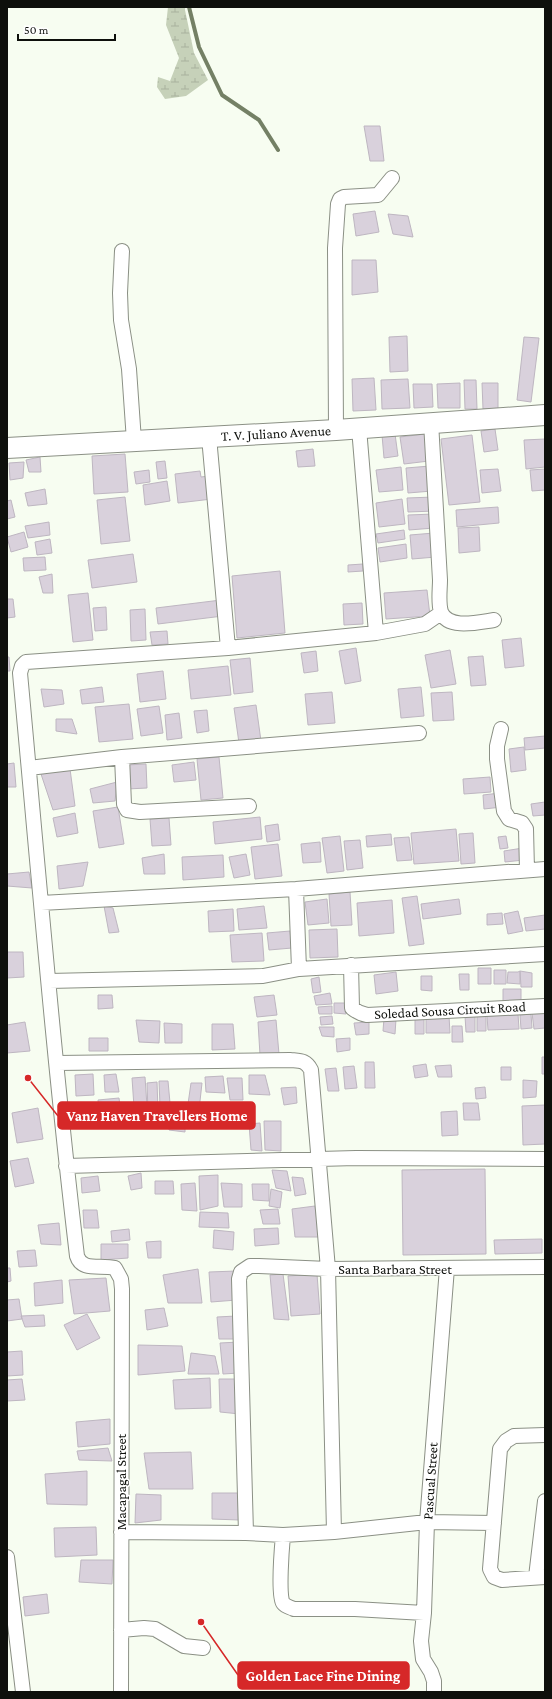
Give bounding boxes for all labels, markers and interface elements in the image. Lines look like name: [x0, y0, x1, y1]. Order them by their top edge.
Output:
scale bar: [18, 16, 115, 42]
text: 50 m: [24, 23, 49, 37]
street label: T. V. Juliano Avenue: [221, 422, 331, 444]
street label: Soledad Sousa Circuit Road: [374, 998, 527, 1022]
callout: Vanz Haven Travellers Home: [58, 1102, 255, 1129]
text: Vanz Haven Travellers Home: [65, 1108, 248, 1124]
street label: Santa Barbara Street: [338, 1261, 452, 1277]
street label: Macapagal Street: [113, 1433, 129, 1530]
street label: Pascual Street: [419, 1441, 441, 1520]
callout: Golden Lace Fine Dining: [238, 1662, 409, 1689]
text: Golden Lace Fine Dining: [246, 1668, 401, 1684]

